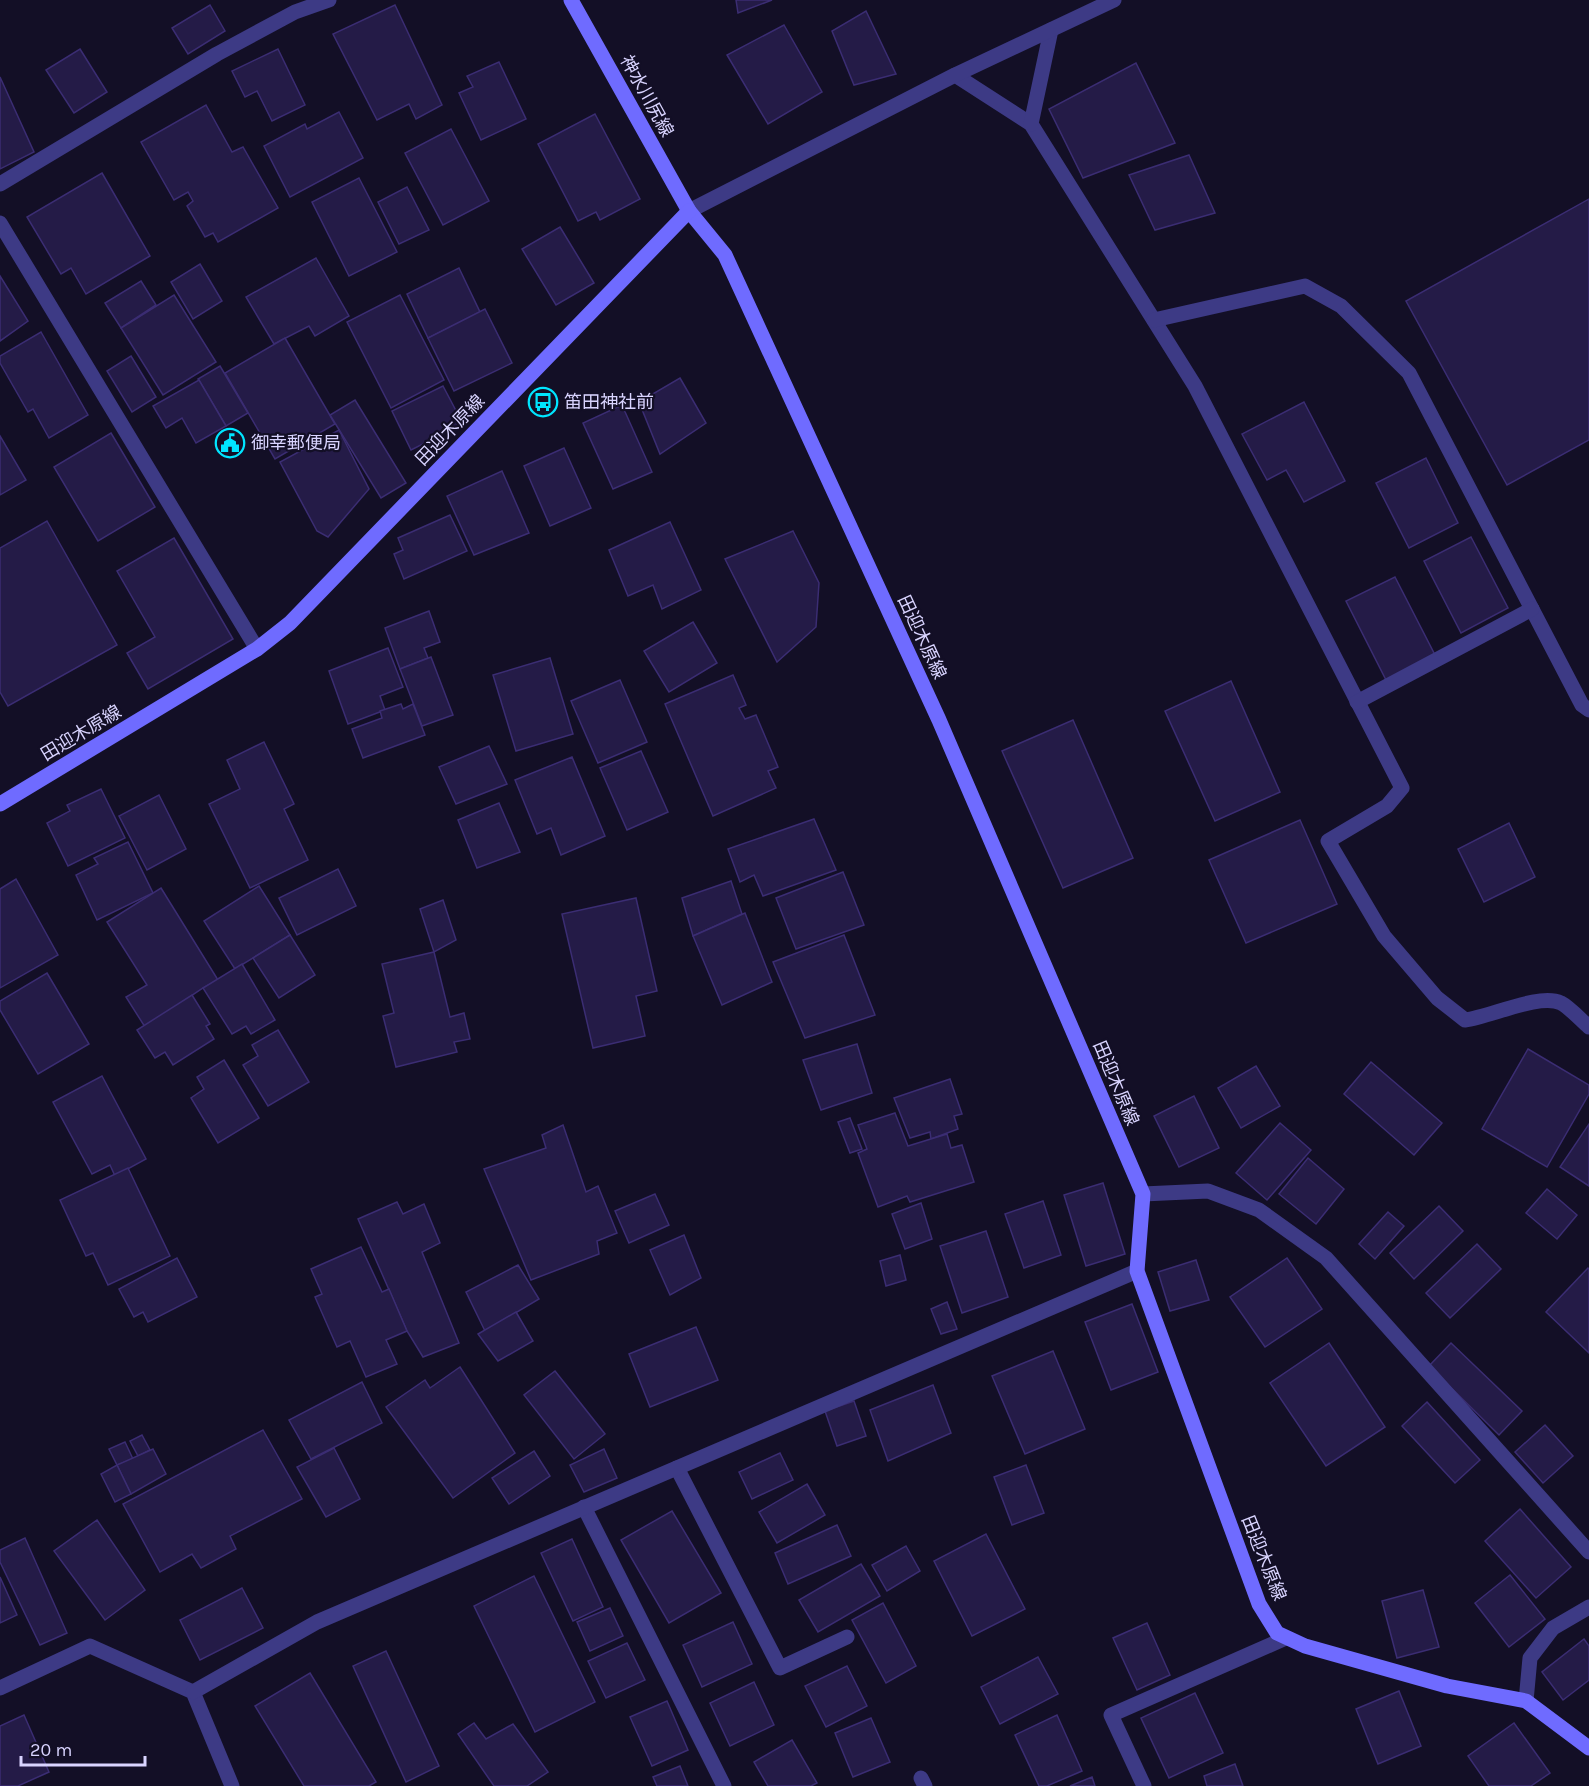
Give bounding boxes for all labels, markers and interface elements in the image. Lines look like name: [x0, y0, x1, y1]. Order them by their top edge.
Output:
street label: 神水川尻線: [616, 51, 678, 141]
bus stop icon: 笛田神社前: [527, 386, 559, 418]
street label: 田迎木原線: [411, 390, 489, 470]
place label: 笛田神社前: [564, 391, 654, 413]
public building icon: 御幸郵便局: [214, 427, 246, 459]
place label: 御幸郵便局: [251, 432, 341, 454]
street label: 田迎木原線: [893, 592, 951, 682]
street label: 田迎木原線: [37, 700, 125, 766]
street label: 田迎木原線: [1088, 1037, 1144, 1129]
street label: 田迎木原線: [1237, 1512, 1291, 1604]
scale bar: [21, 1729, 146, 1767]
text: 20 m: [30, 1739, 72, 1761]

